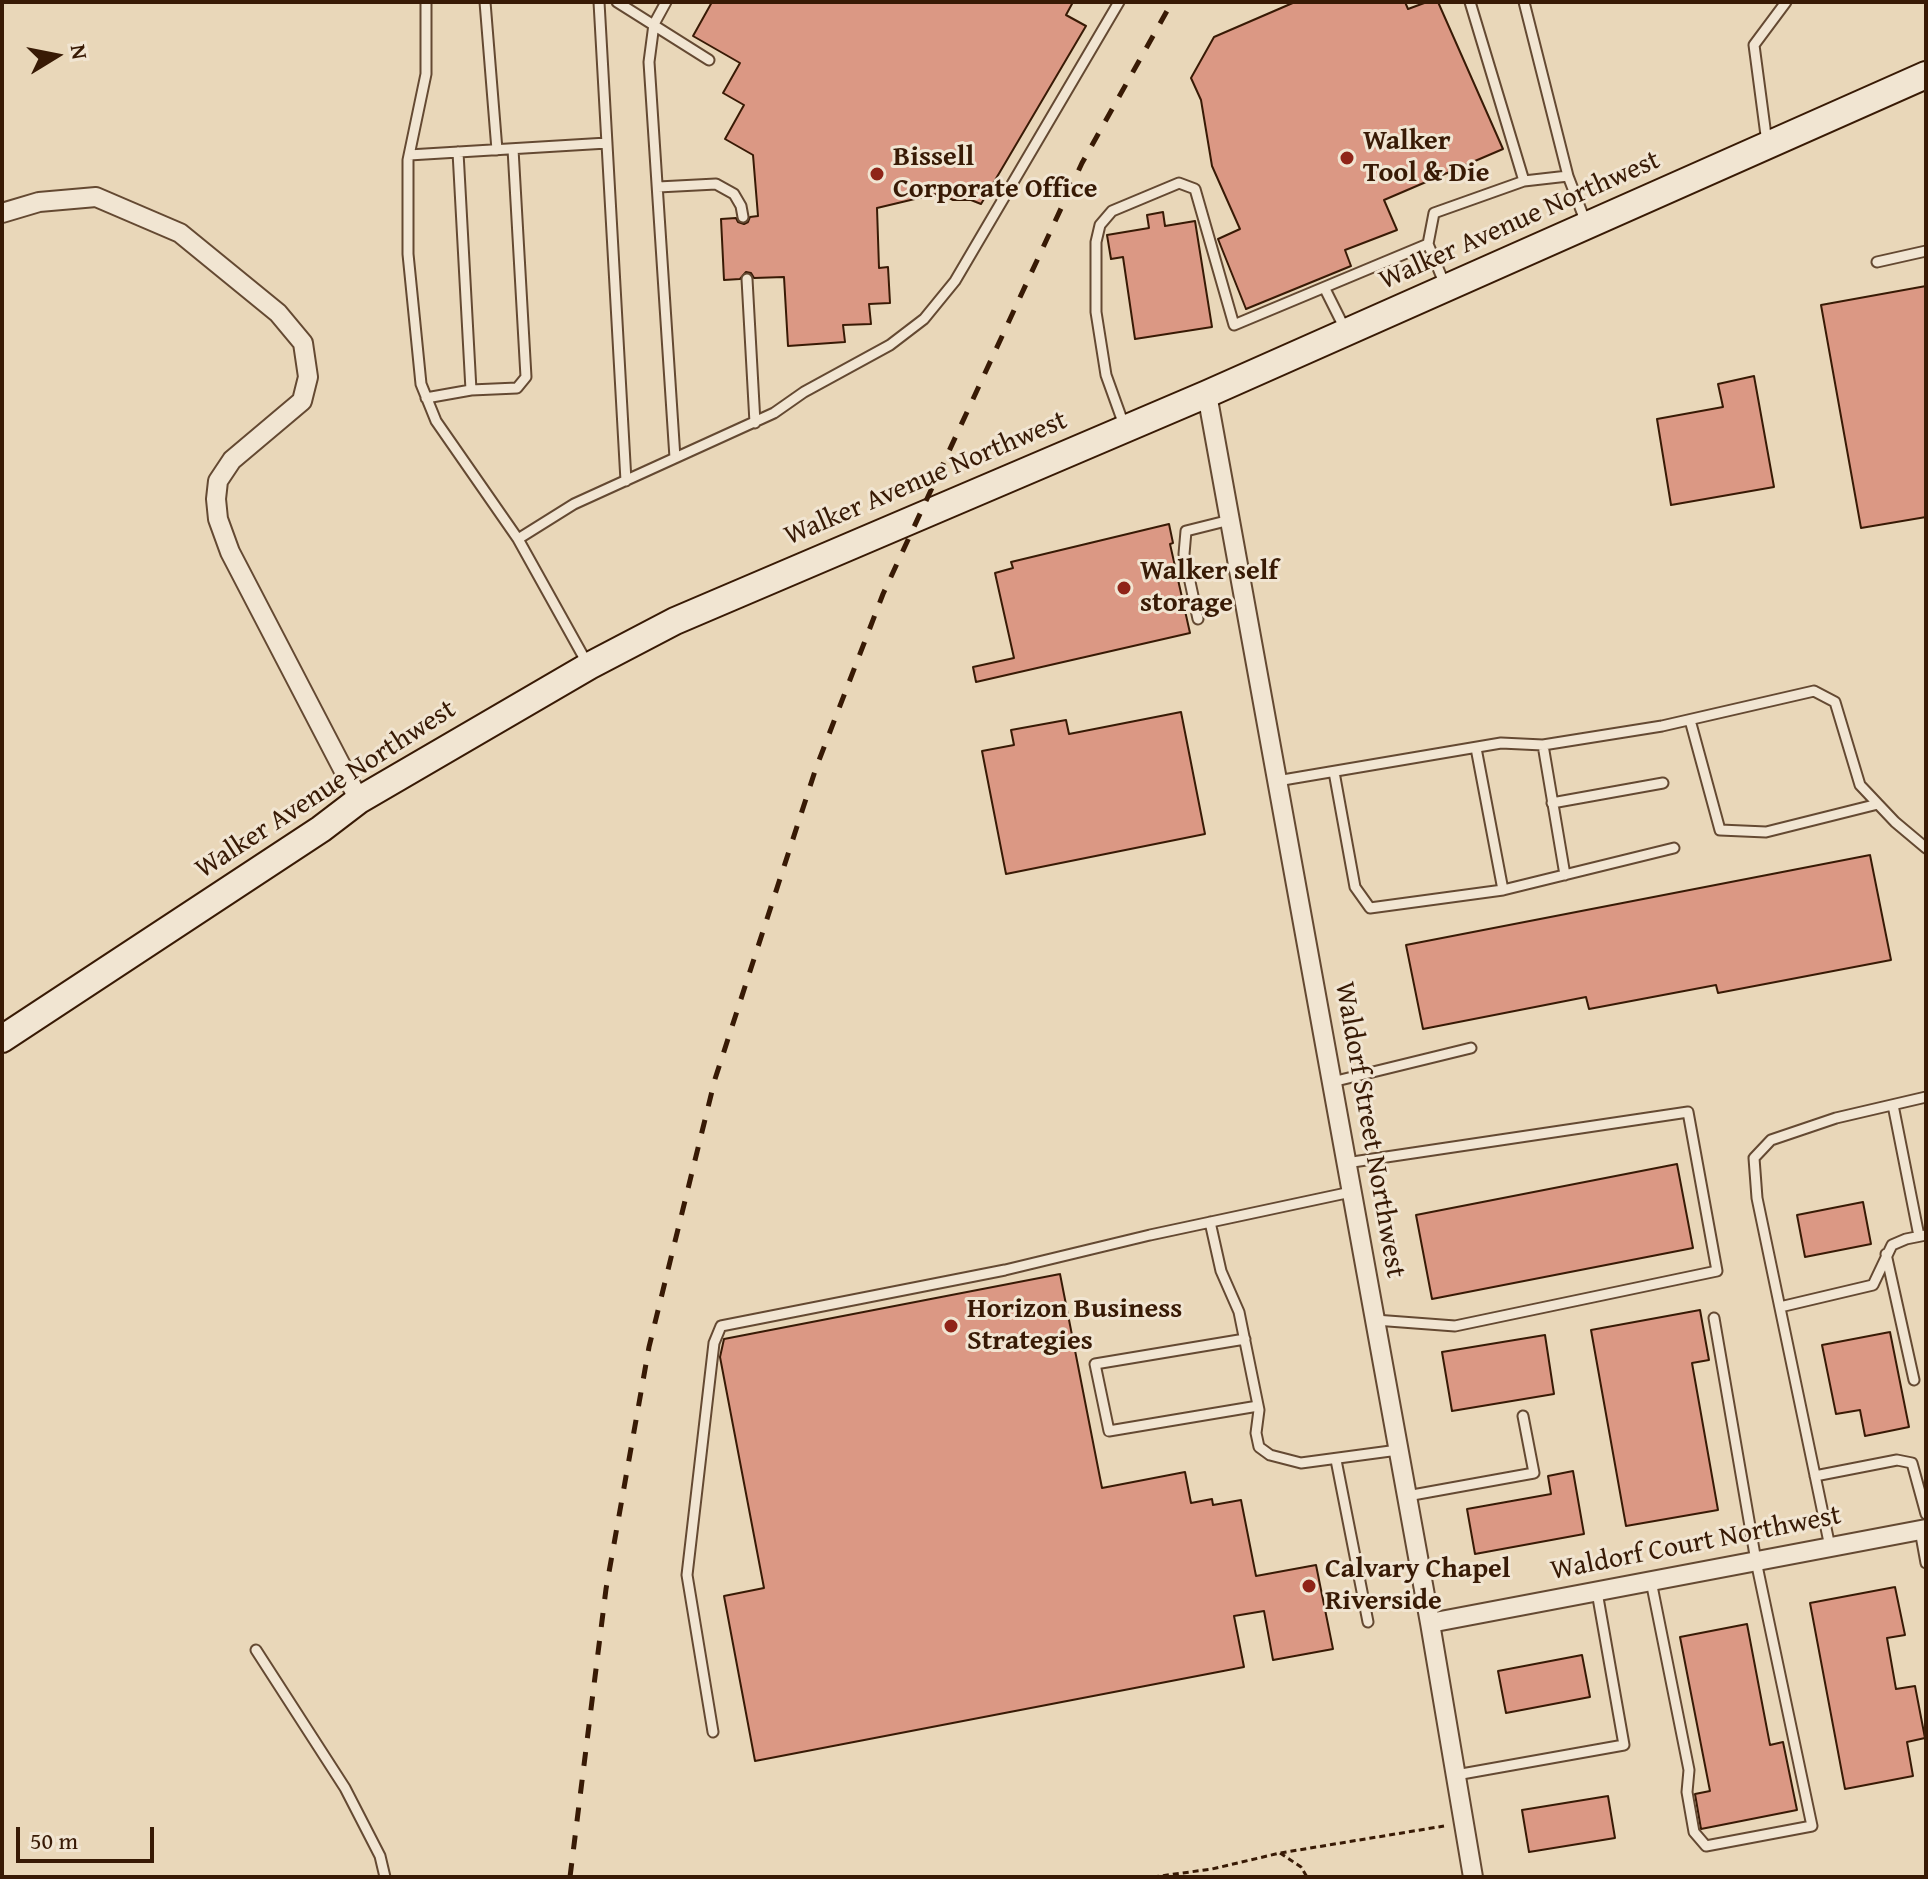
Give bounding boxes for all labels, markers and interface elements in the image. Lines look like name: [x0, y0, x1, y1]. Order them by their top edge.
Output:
north arrow: [16, 16, 96, 96]
text: N: [63, 42, 97, 62]
place label: Walker Tool & Die: [1363, 125, 1490, 191]
place label: Bissell Corporate Office: [893, 141, 1097, 207]
street label: Walker Avenue Northwest: [1374, 144, 1666, 298]
marker: Walker Tool & Die: [1338, 149, 1356, 167]
marker: Bissell Corporate Office: [868, 165, 886, 183]
street label: Walker Avenue Northwest: [780, 404, 1072, 554]
place label: Walker self storage: [1140, 555, 1278, 621]
marker: Walker self storage: [1115, 579, 1133, 597]
street label: Walker Avenue Northwest: [189, 693, 463, 887]
street label: Waldorf Street Northwest: [1326, 979, 1412, 1281]
place label: Horizon Business Strategies: [967, 1293, 1182, 1359]
marker: Horizon Business Strategies: [942, 1317, 960, 1335]
street label: Waldorf Court Northwest: [1548, 1499, 1844, 1589]
place label: Calvary Chapel Riverside: [1325, 1553, 1510, 1619]
marker: Calvary Chapel Riverside: [1300, 1577, 1318, 1595]
scale bar: [20, 1811, 158, 1861]
text: 50 m: [30, 1823, 78, 1858]

